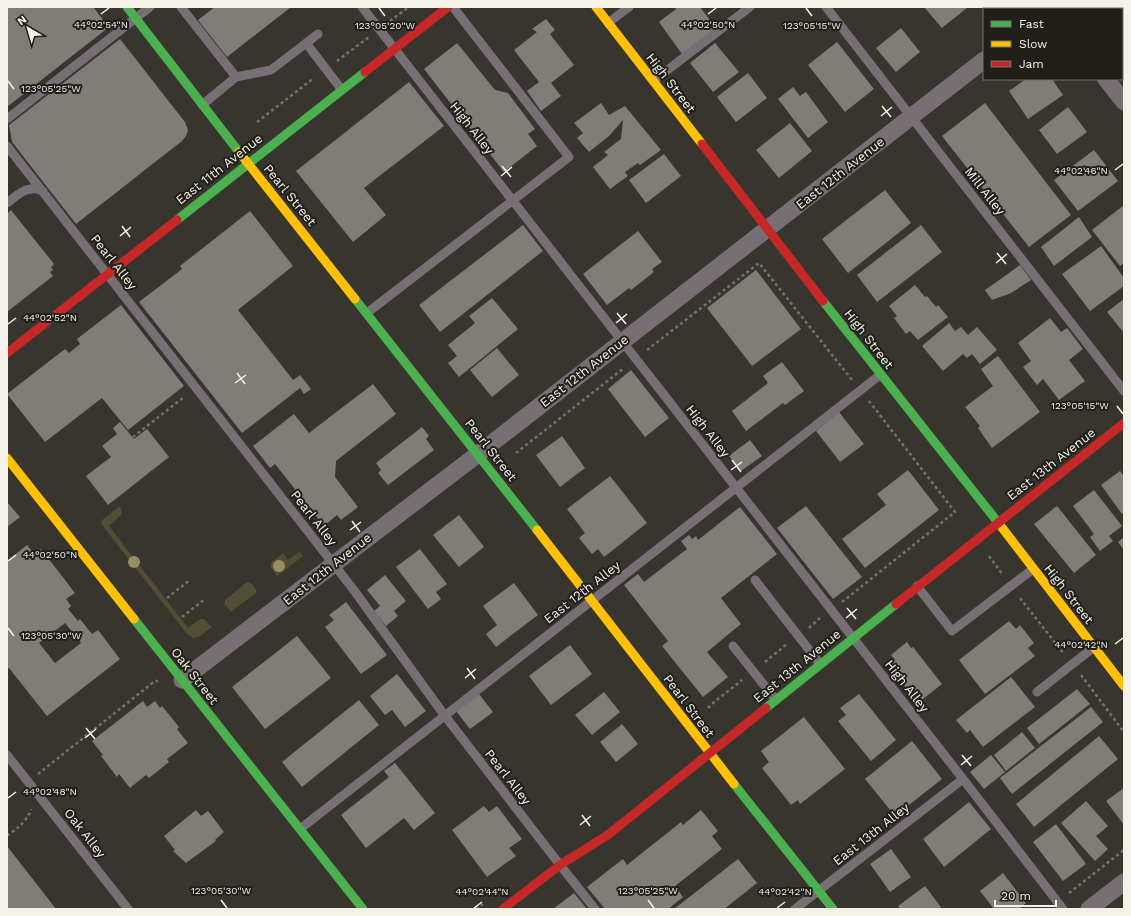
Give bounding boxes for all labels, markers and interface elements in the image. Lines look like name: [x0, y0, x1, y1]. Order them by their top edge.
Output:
north arrow: [8, 8, 48, 48]
legend: [983, 8, 1123, 80]
text: N: [15, 13, 29, 28]
text: Fast: [1019, 17, 1044, 31]
text: 44°02'54"N: [74, 19, 128, 30]
text: 44°02'50"N: [681, 19, 735, 30]
text: 123°05'20"W: [355, 20, 416, 31]
text: 123°05'15"W: [783, 20, 841, 31]
text: Slow: [1019, 37, 1047, 51]
street label: High Street: [643, 50, 699, 116]
text: Jam: [1019, 57, 1044, 71]
text: 123°05'25"W: [21, 83, 81, 94]
street label: High Alley: [447, 99, 497, 157]
street label: East 11th Avenue: [173, 131, 265, 207]
street label: East 12th Avenue: [793, 134, 887, 212]
street label: Pearl Street: [261, 161, 320, 229]
street label: Mill Alley: [962, 164, 1008, 218]
text: 44°02'46"N: [1054, 165, 1108, 176]
street label: Pearl Alley: [88, 231, 140, 293]
street label: High Street: [841, 306, 897, 372]
text: 44°02'52"N: [23, 312, 77, 323]
street label: East 12th Avenue: [537, 332, 631, 410]
text: 123°05'15"W: [1051, 400, 1109, 411]
street label: High Alley: [683, 402, 733, 460]
street label: Pearl Street: [462, 416, 520, 485]
street label: East 13th Avenue: [1004, 425, 1098, 503]
street label: Pearl Alley: [288, 487, 340, 549]
street label: East 12th Avenue: [280, 530, 374, 608]
text: 44°02'50"N: [23, 549, 77, 560]
street label: East 12th Alley: [541, 557, 623, 626]
street label: High Street: [1041, 561, 1097, 627]
street label: East 13th Avenue: [750, 626, 844, 706]
text: 123°05'30"W: [21, 630, 82, 641]
text: 44°02'42"N: [1054, 639, 1108, 650]
street label: Oak Street: [168, 645, 222, 708]
street label: High Alley: [882, 657, 932, 715]
street label: Pearl Street: [660, 672, 718, 741]
street label: Pearl Alley: [482, 746, 534, 808]
text: 44°02'48"N: [23, 786, 77, 797]
street label: East 13th Alley: [830, 799, 912, 868]
street label: Oak Alley: [61, 805, 109, 861]
scale bar: [995, 882, 1056, 908]
text: 123°05'30"W: [191, 885, 252, 896]
text: 123°05'25"W: [618, 885, 678, 896]
text: 44°02'44"N: [455, 886, 509, 897]
text: 44°02'42"N: [758, 886, 812, 897]
text: 20 m: [1001, 889, 1031, 903]

